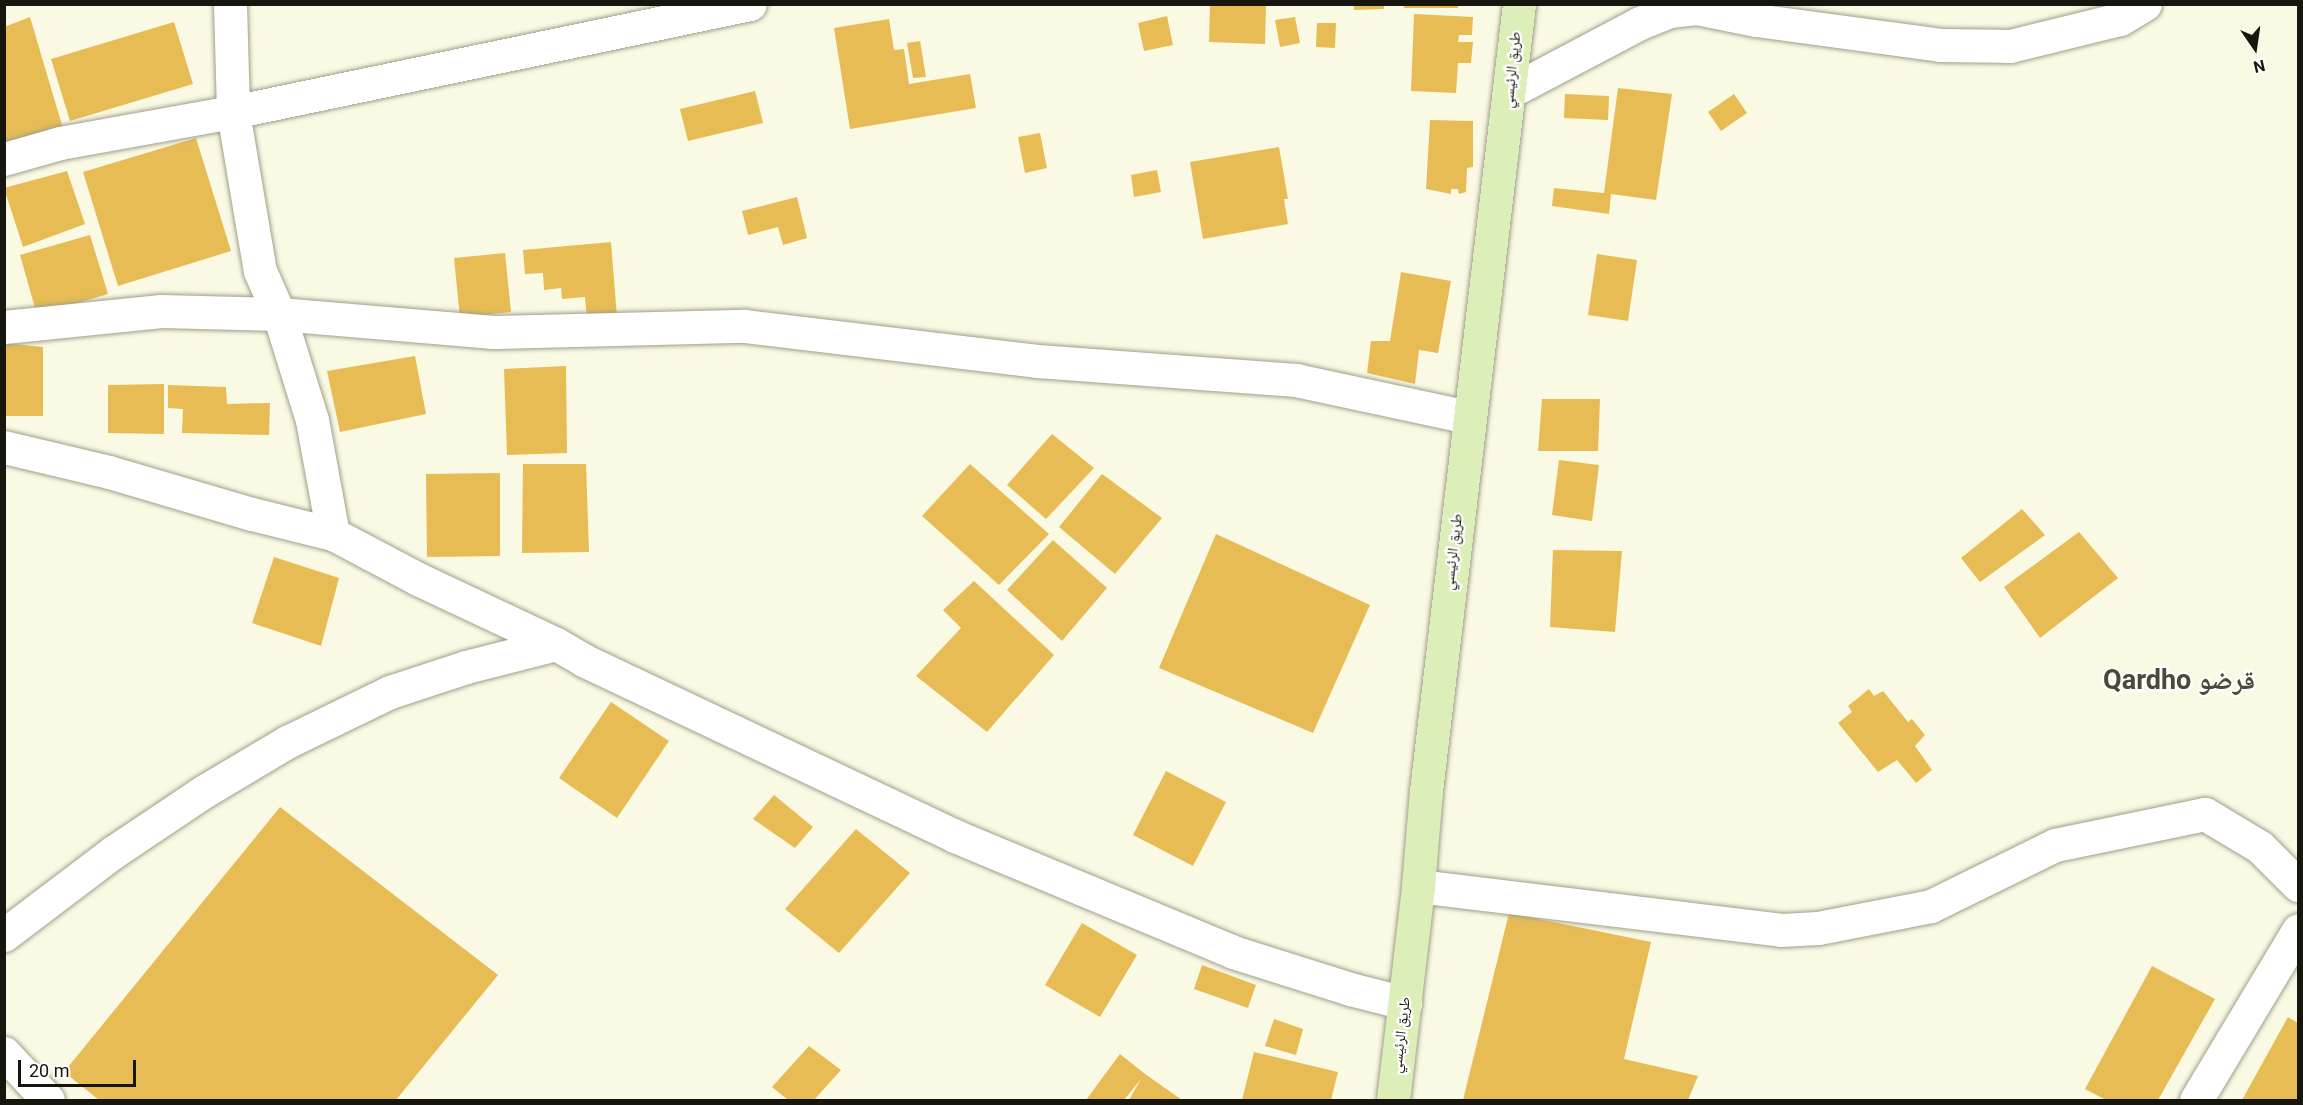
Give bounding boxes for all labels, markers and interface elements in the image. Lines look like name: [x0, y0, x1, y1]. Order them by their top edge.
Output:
north arrow: [2225, 18, 2285, 78]
street label: طريق الرئيسي: [1499, 31, 1525, 109]
text: N: [2252, 55, 2267, 77]
street label: طريق الرئيسي: [1439, 513, 1467, 591]
district label: Qardho قرضو: [2103, 665, 2255, 697]
street label: طريق الرئيسي: [1387, 996, 1415, 1074]
scale bar: [21, 1048, 140, 1086]
text: 20 m: [29, 1060, 69, 1081]

